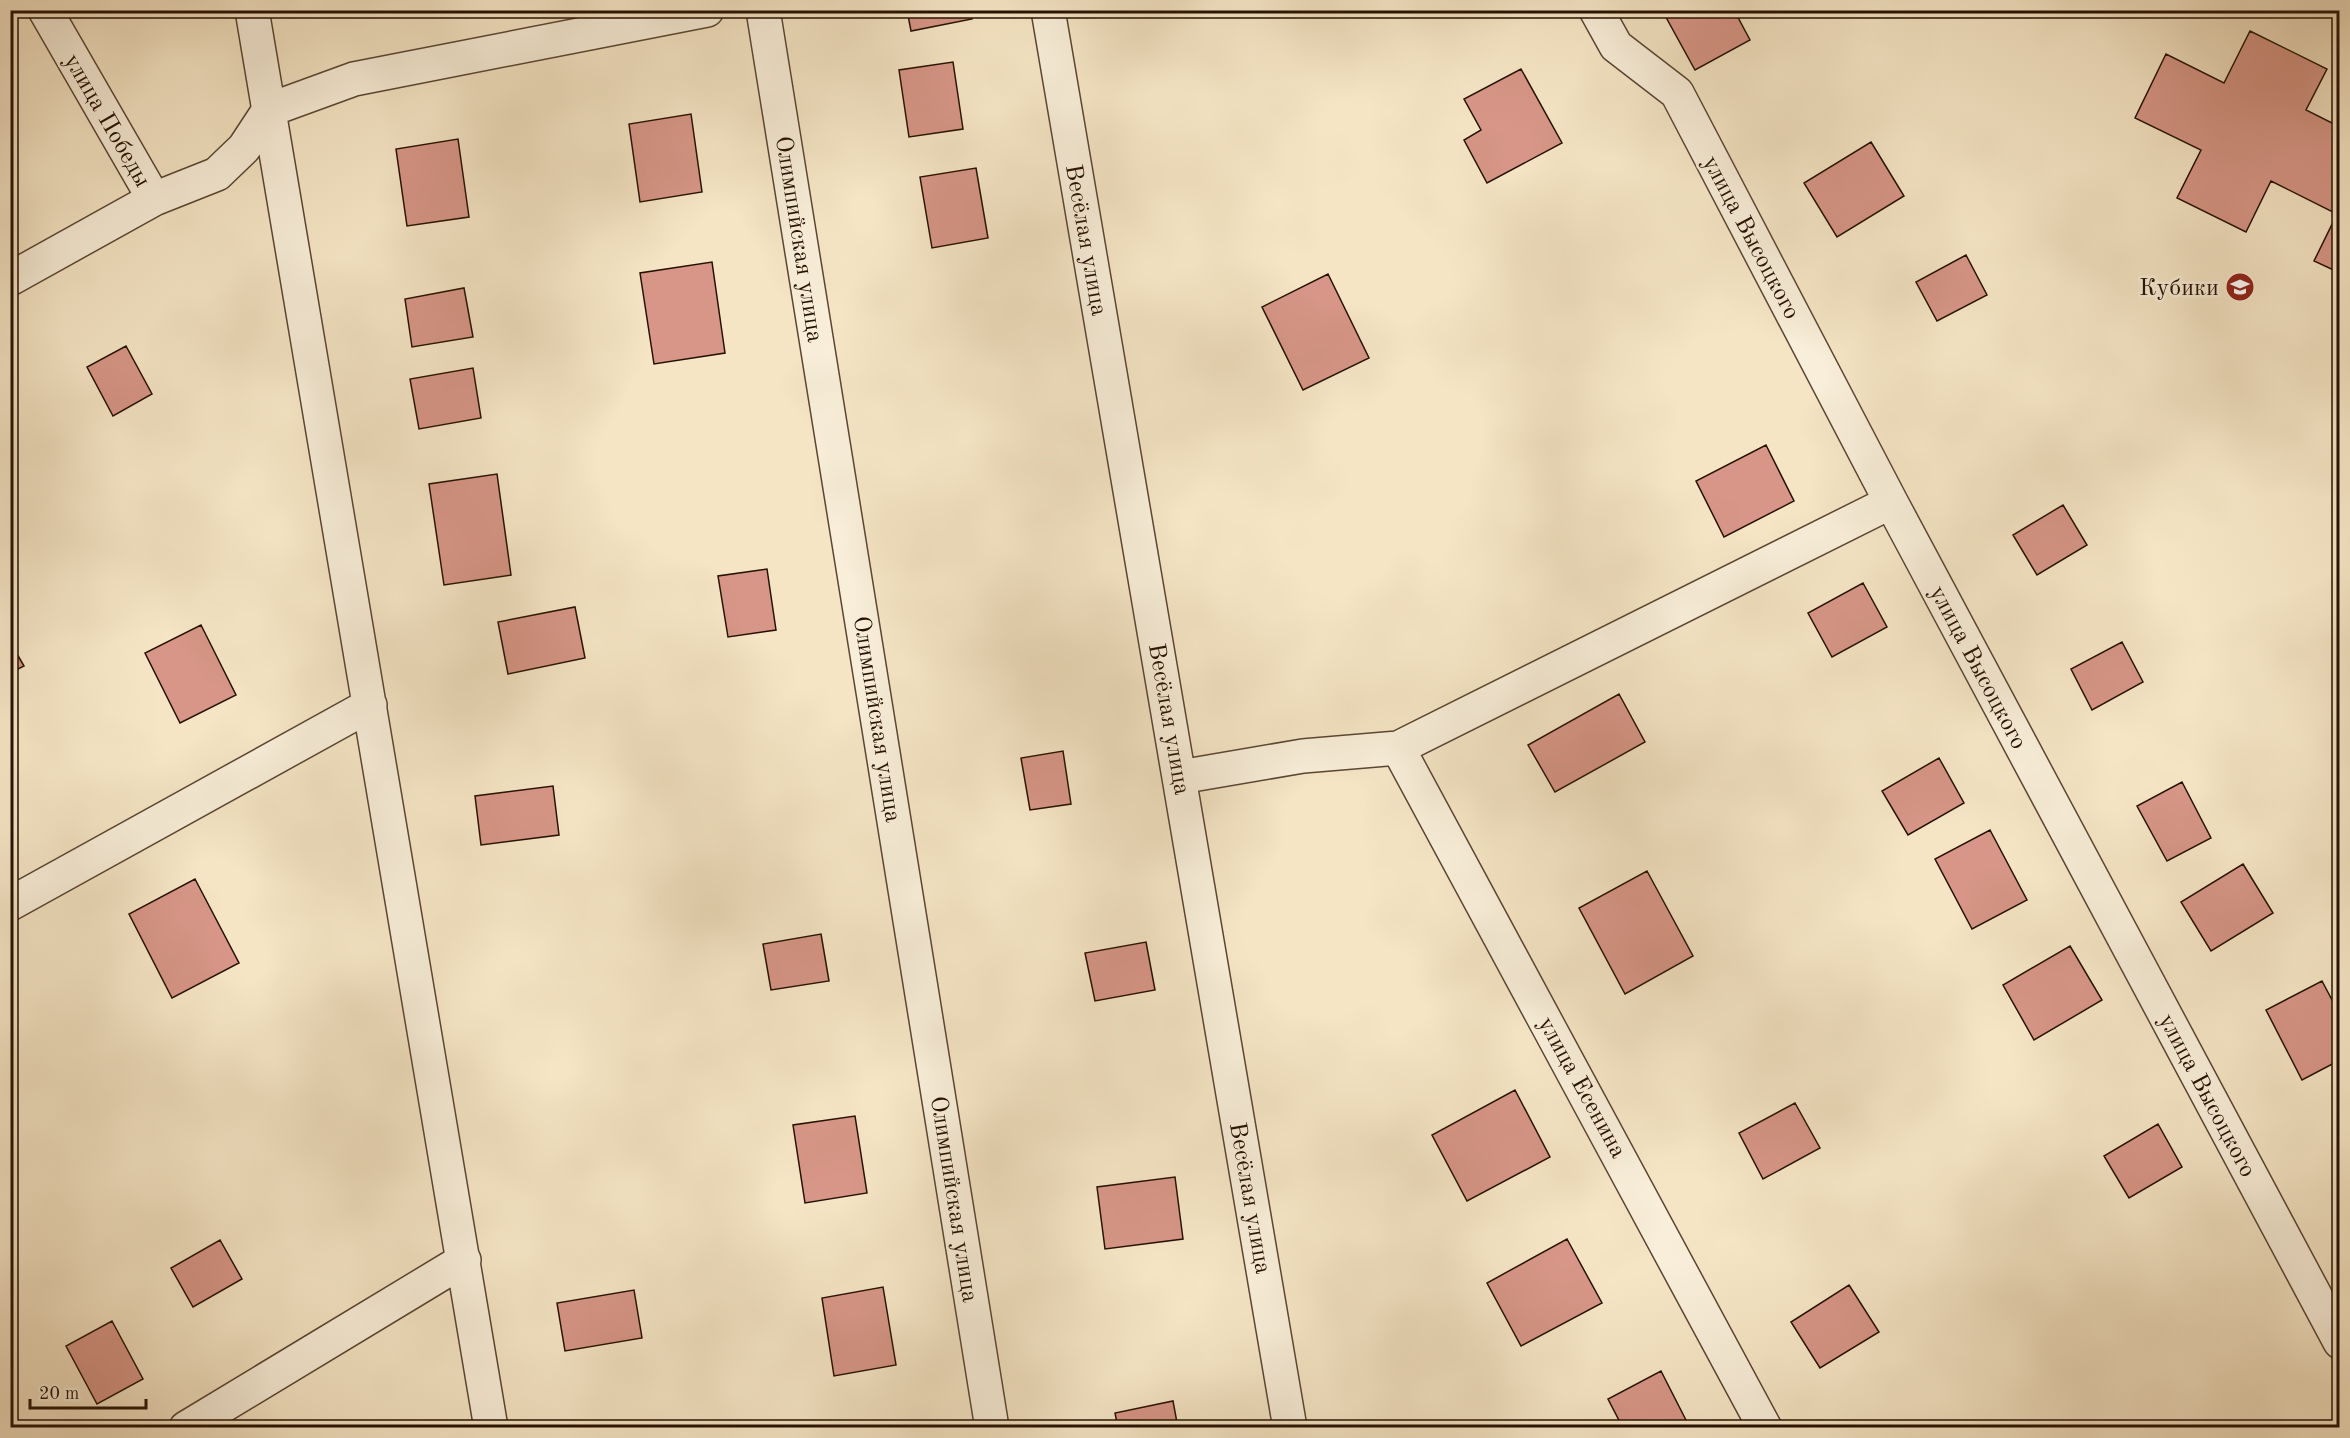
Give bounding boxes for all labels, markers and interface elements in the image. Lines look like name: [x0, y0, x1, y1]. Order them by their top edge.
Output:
street label: улица Победы: [59, 50, 154, 192]
street label: Олимпийская улица: [770, 134, 826, 344]
street label: улица Высоцкого: [1697, 152, 1803, 324]
street label: Весёлая улица: [1060, 163, 1110, 318]
school or university icon: Кубики: [2224, 271, 2256, 303]
place label: Кубики: [2139, 277, 2219, 301]
street label: улица Высоцкого: [1924, 582, 2030, 754]
street label: Олимпийская улица: [848, 614, 904, 824]
street label: Весёлая улица: [1143, 642, 1193, 797]
street label: улица Высоцкого: [2153, 1010, 2259, 1182]
street label: улица Есенина: [1533, 1013, 1630, 1163]
street label: Олимпийская улица: [925, 1094, 981, 1304]
street label: Весёлая улица: [1224, 1121, 1274, 1276]
scale bar: [30, 1372, 146, 1410]
text: 20 m: [39, 1385, 79, 1403]

